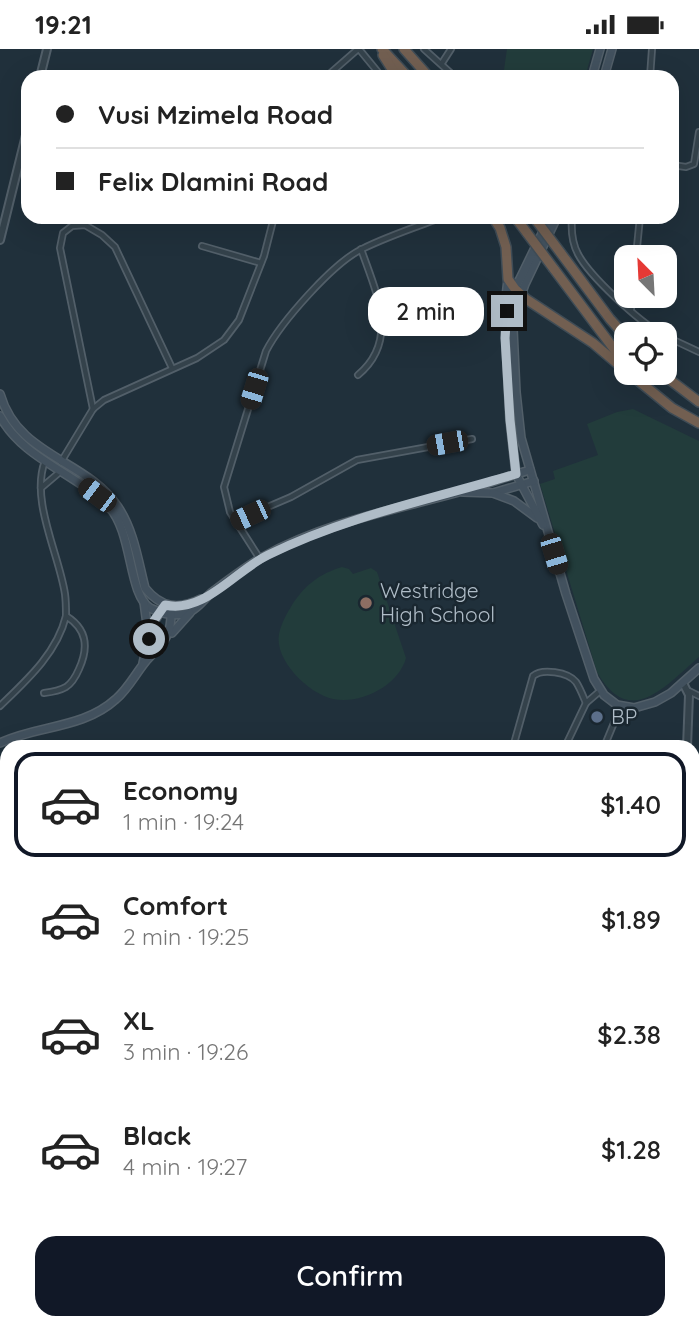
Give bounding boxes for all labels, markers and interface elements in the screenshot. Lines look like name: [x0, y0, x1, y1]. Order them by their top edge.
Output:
text: 19:21: [35, 8, 92, 41]
text: Vusi Mzimela Road: [98, 98, 333, 131]
text: Felix Dlamini Road: [98, 165, 328, 198]
north arrow: [614, 245, 677, 308]
map controls: [614, 245, 677, 385]
callout: 2 min: [367, 287, 482, 335]
route end: [491, 295, 523, 327]
text: 2 min: [396, 297, 456, 326]
button: locate: [614, 322, 677, 385]
car: [238, 366, 271, 412]
car: [425, 429, 470, 457]
car: [74, 474, 121, 516]
car: [227, 497, 274, 533]
car: [538, 531, 571, 577]
place label: Westridge High School: [380, 577, 495, 627]
marker: Westridge High School: [358, 595, 374, 611]
route start: [133, 623, 165, 655]
place label: BP: [611, 703, 637, 729]
marker: BP: [589, 709, 605, 725]
icon: car: [39, 773, 102, 836]
text: Economy: [123, 774, 238, 807]
text: $1.40: [600, 788, 661, 821]
text: 1 min · 19:24: [123, 807, 244, 836]
icon: car: [39, 888, 102, 951]
text: Comfort: [123, 889, 228, 922]
text: $1.89: [601, 903, 661, 936]
text: 2 min · 19:25: [123, 922, 249, 951]
icon: car: [39, 1003, 102, 1066]
text: XL: [123, 1004, 155, 1037]
text: $2.38: [597, 1018, 661, 1051]
text: 3 min · 19:26: [123, 1037, 248, 1066]
icon: car: [39, 1118, 102, 1181]
text: Black: [123, 1119, 192, 1152]
text: $1.28: [601, 1133, 661, 1166]
text: 4 min · 19:27: [123, 1152, 247, 1181]
button: Confirm: [35, 1236, 665, 1316]

